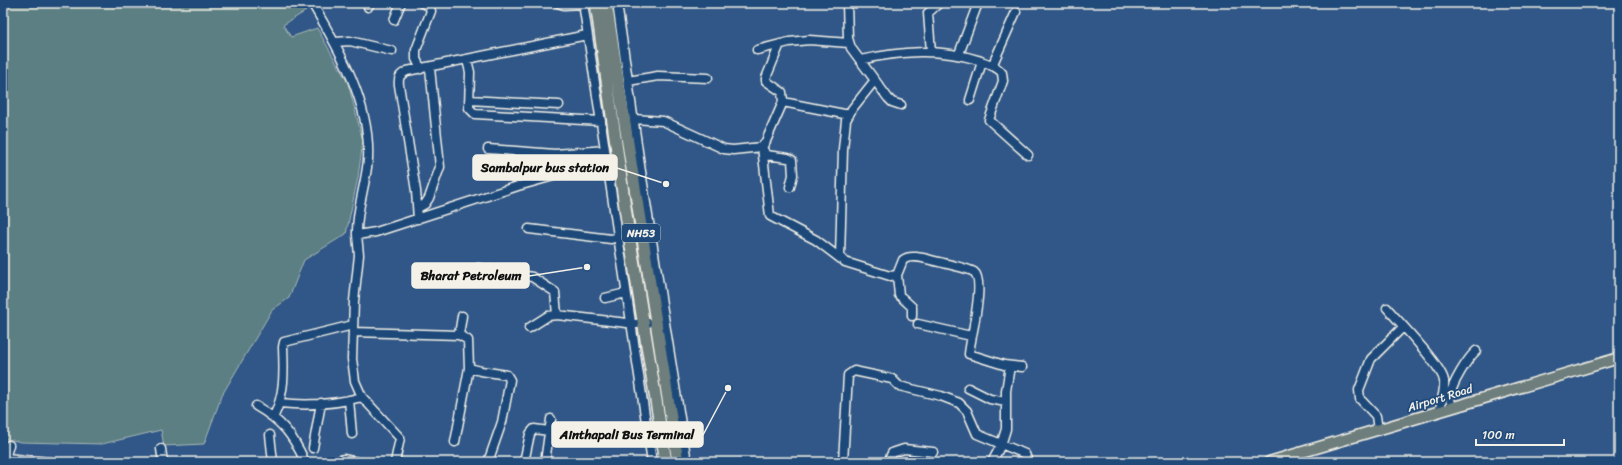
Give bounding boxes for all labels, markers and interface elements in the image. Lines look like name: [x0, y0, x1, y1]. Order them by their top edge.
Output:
callout: Sambalpur bus station: [473, 155, 617, 180]
text: Sambalpur bus station: [480, 156, 610, 179]
road number: NH53: [622, 224, 660, 242]
callout: Bharat Petroleum: [412, 263, 529, 288]
text: Bharat Petroleum: [420, 264, 522, 287]
street label: Airport Road: [1404, 377, 1476, 419]
scale bar: [1476, 421, 1564, 447]
callout: Ainthapali Bus Terminal: [552, 422, 703, 447]
text: Ainthapali Bus Terminal: [559, 423, 695, 446]
text: 100 m: [1482, 424, 1515, 446]

